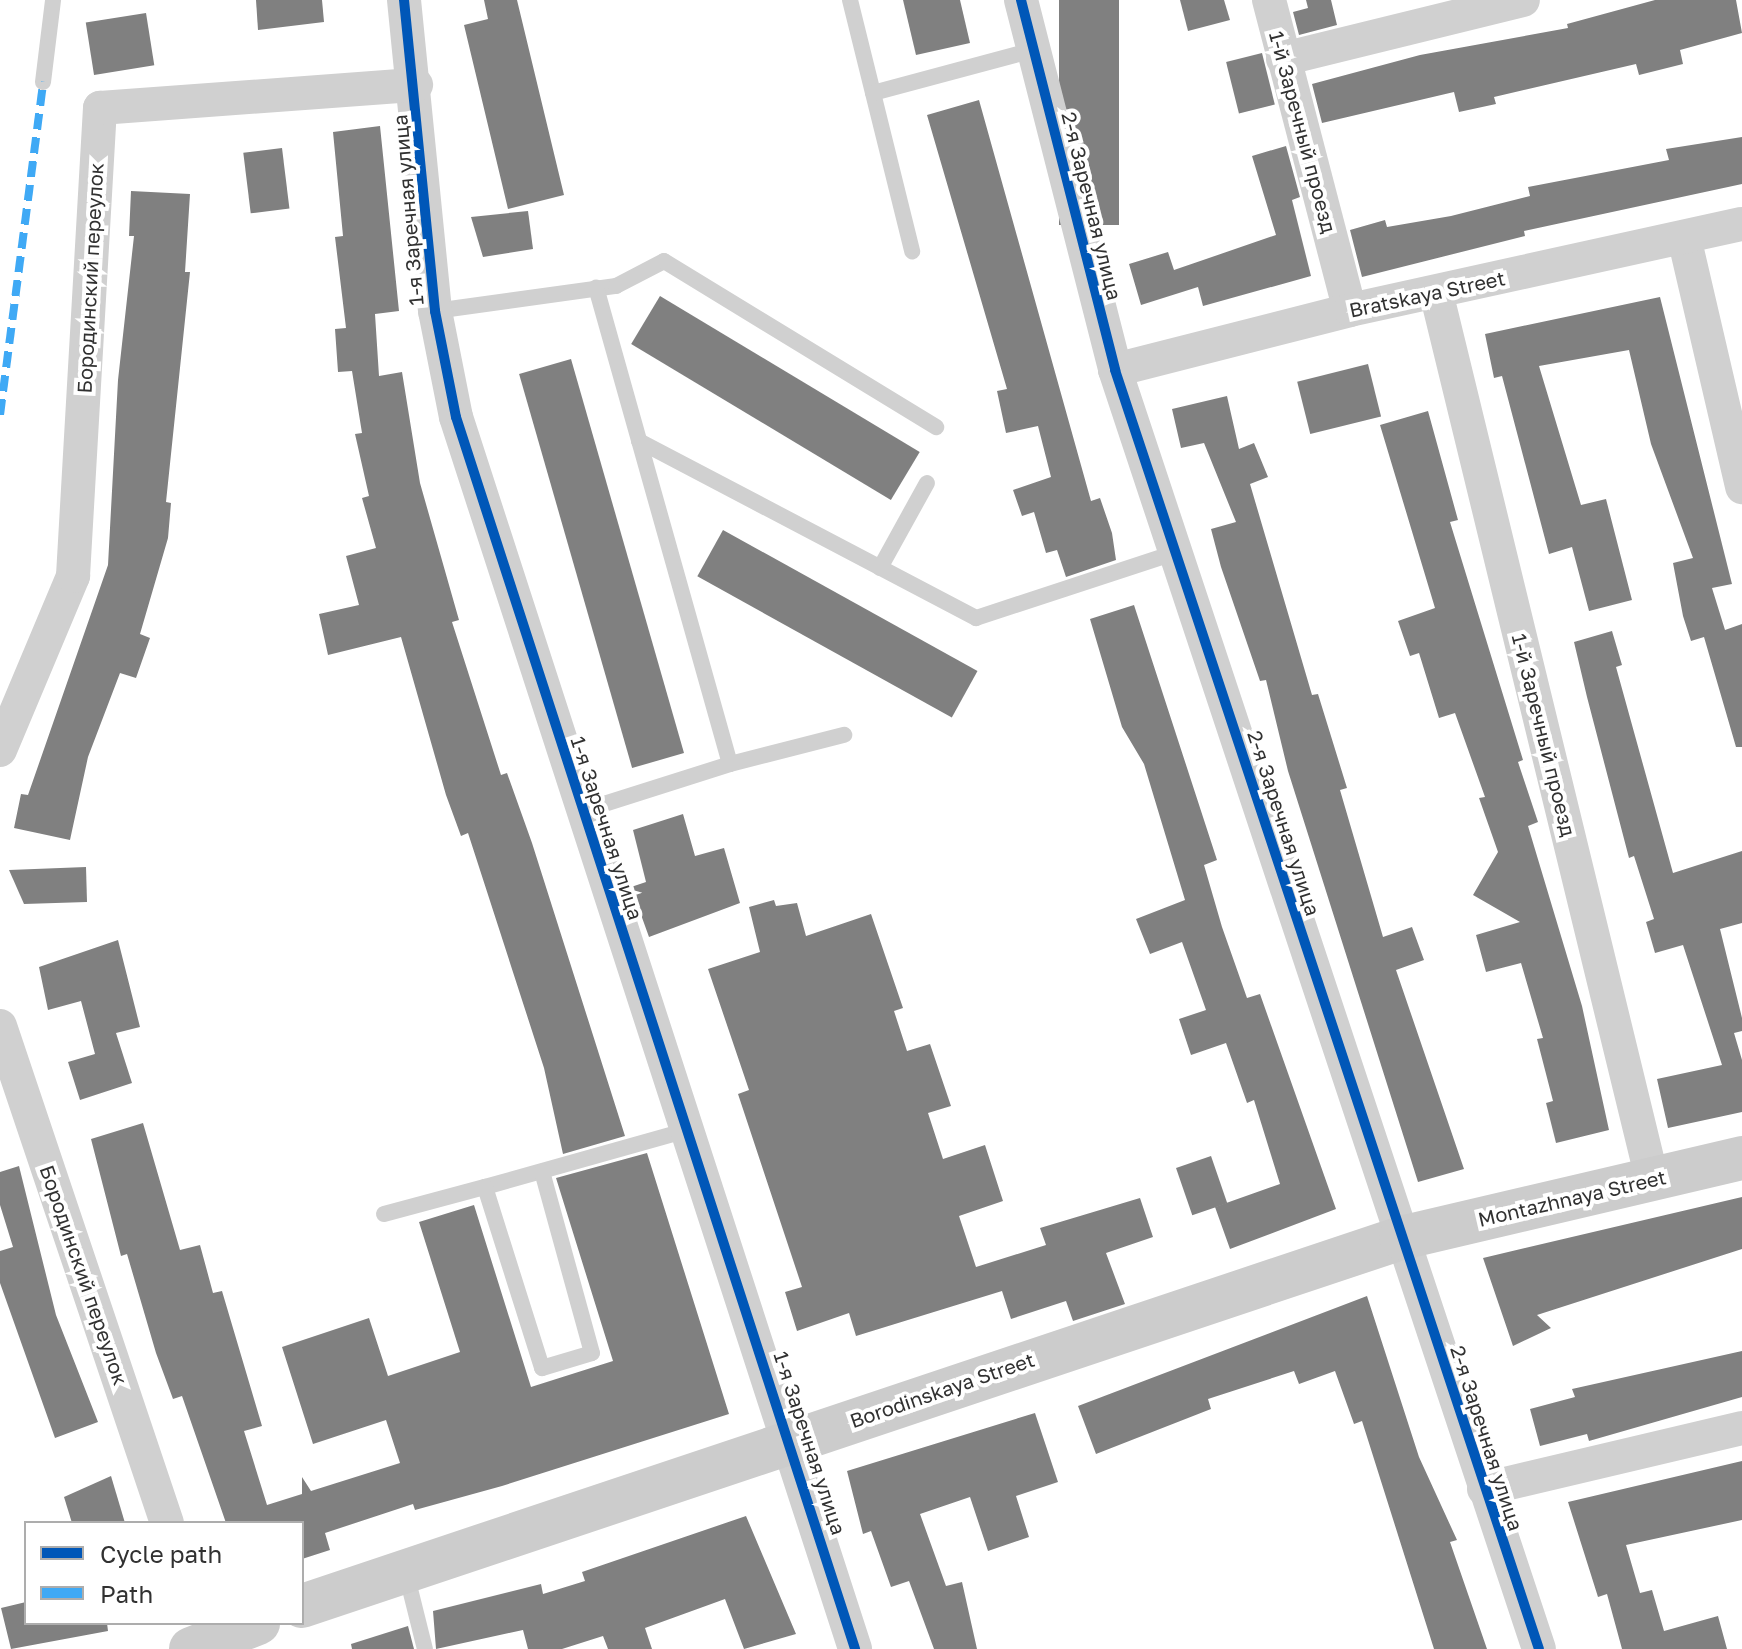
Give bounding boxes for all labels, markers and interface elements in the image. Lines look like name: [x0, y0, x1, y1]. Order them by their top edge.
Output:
street label: 1-й Заречный проезд: [1264, 28, 1342, 236]
street label: 2-я Заречная улица: [1057, 109, 1127, 303]
street label: 1-я Заречная улица: [388, 114, 428, 306]
street label: Бородинский переулок: [72, 162, 108, 394]
street label: Bratskaya Street: [1347, 266, 1507, 322]
street label: 1-й Заречный проезд: [1507, 631, 1581, 839]
street label: 2-я Заречная улица: [1243, 727, 1325, 919]
street label: 1-я Заречная улица: [566, 733, 648, 923]
street label: Бородинский переулок: [35, 1162, 133, 1388]
street label: Montazhnaya Street: [1476, 1165, 1668, 1231]
street label: 2-я Заречная улица: [1446, 1342, 1528, 1534]
street label: Borodinskaya Street: [847, 1347, 1037, 1433]
street label: 1-я Заречная улица: [769, 1348, 851, 1538]
legend: [24, 1521, 304, 1625]
text: Cycle path: [100, 1539, 222, 1568]
text: Path: [100, 1579, 153, 1608]

